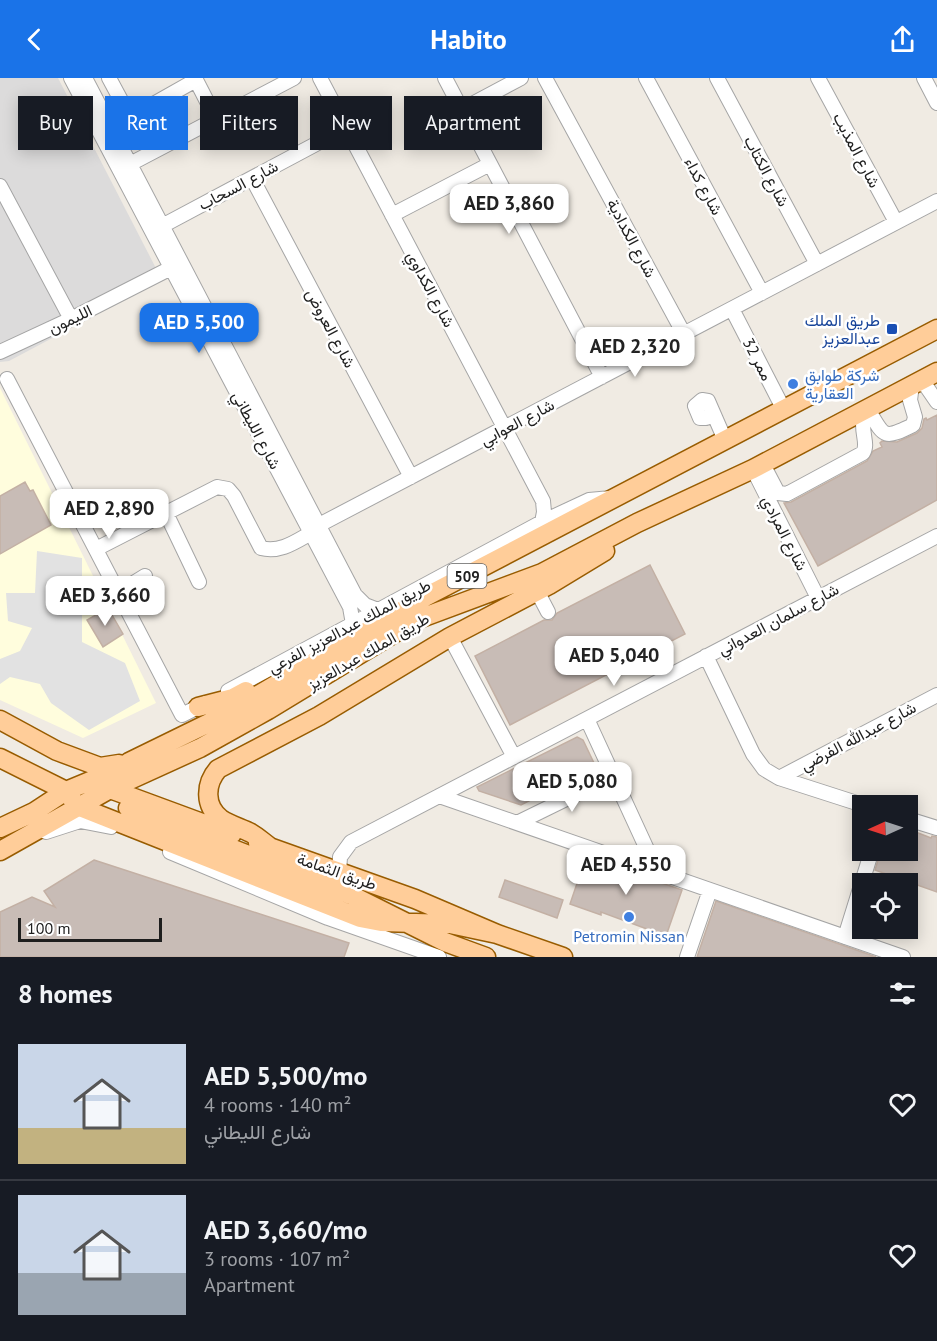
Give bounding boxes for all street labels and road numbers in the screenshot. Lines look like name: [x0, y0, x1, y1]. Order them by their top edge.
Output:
street label: شارع المذيب: [827, 109, 885, 192]
street label: شارع الكتاب: [738, 132, 794, 211]
street label: شارع كداء: [679, 154, 727, 219]
street label: شارع السحاب: [195, 156, 282, 216]
street label: شارع الكدادية: [601, 195, 661, 282]
street label: شارع الكداوي: [399, 247, 459, 332]
street label: شارع العروض: [300, 285, 360, 372]
street label: الليمون: [45, 300, 96, 339]
street label: ممر 32: [738, 334, 777, 384]
street label: شارع الليطاني: [225, 388, 286, 474]
street label: شارع العوابي: [476, 394, 559, 453]
street label: شارع المرادي: [754, 492, 812, 576]
road number: 509: [448, 564, 486, 588]
street label: طريق الملك عبدالعزيز الفرعي: [264, 575, 434, 677]
street label: شارع سلمان العدواني: [714, 579, 844, 663]
street label: طريق الملك عبدالعزيز: [304, 608, 432, 694]
street label: شارع عبدالله الفرضي: [797, 697, 921, 778]
street label: طريق الثمامة: [294, 848, 379, 895]

